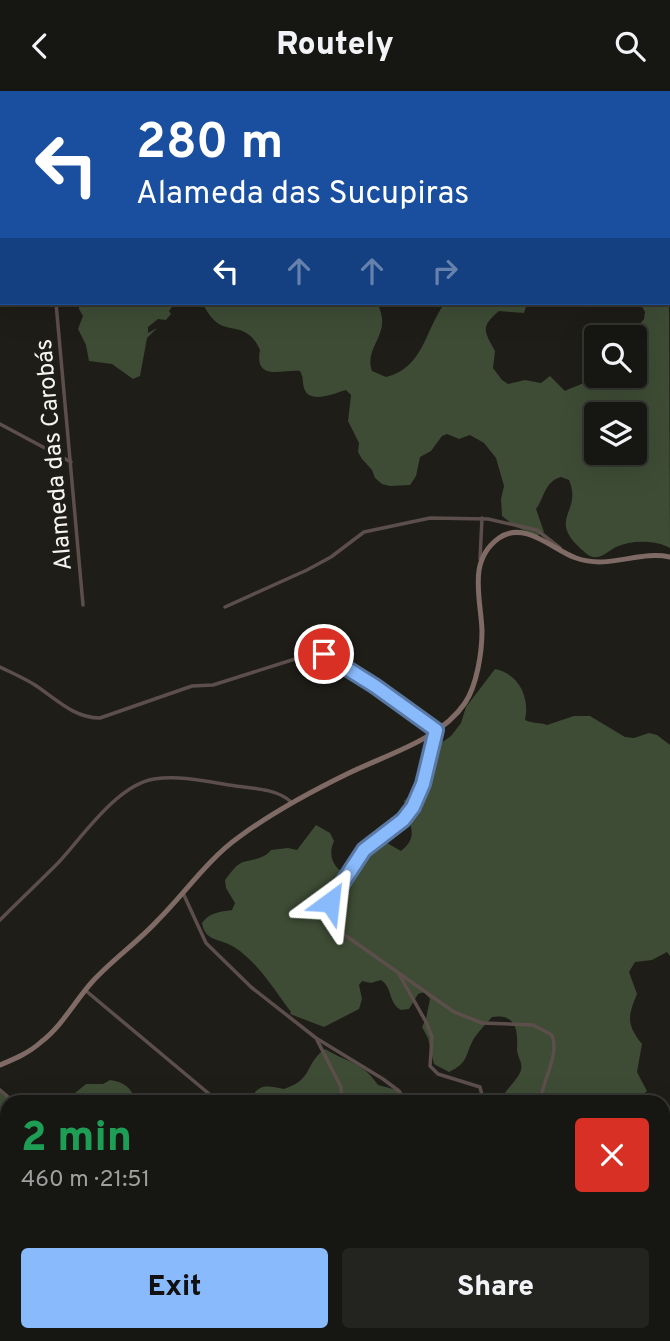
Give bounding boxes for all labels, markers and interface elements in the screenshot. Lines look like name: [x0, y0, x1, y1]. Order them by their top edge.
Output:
text: Routely: [276, 26, 394, 66]
icon: back: [21, 27, 59, 65]
icon: search: [611, 27, 649, 65]
text: 280 m: [136, 114, 283, 176]
icon: left: [21, 119, 112, 210]
text: Alameda das Sucupiras: [136, 175, 469, 215]
icon: left: [207, 252, 245, 290]
icon: ahead: [280, 252, 318, 290]
icon: ahead: [353, 252, 391, 290]
icon: right: [426, 252, 464, 290]
map controls: [584, 325, 647, 465]
button: search: [584, 325, 647, 388]
street label: Alameda das Carobás: [30, 338, 80, 572]
button: layers: [584, 402, 647, 465]
pin: [294, 624, 354, 684]
icon: arrive: [305, 635, 343, 673]
position arrow: [293, 865, 367, 939]
text: 2 min: [21, 1113, 132, 1166]
button: close: [575, 1118, 649, 1192]
text: 460 m · 21:51: [21, 1166, 150, 1195]
button: Exit: [21, 1248, 328, 1328]
button: Share: [342, 1248, 649, 1328]

